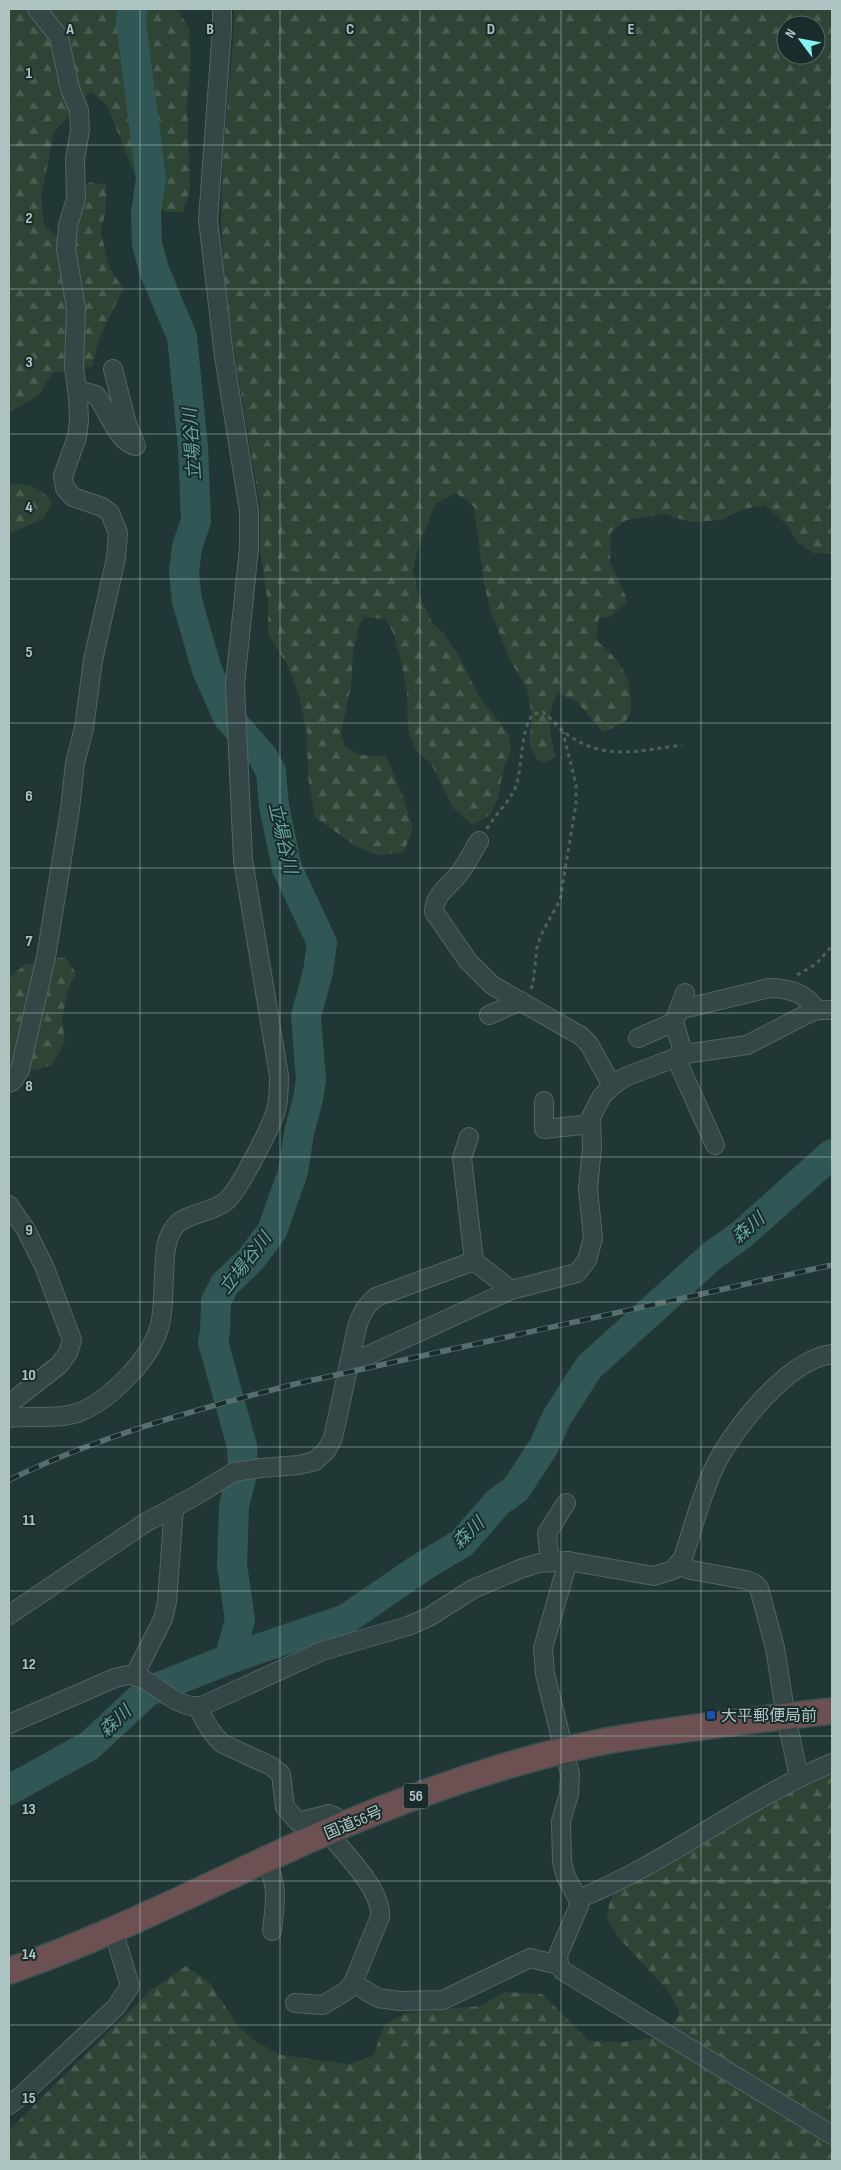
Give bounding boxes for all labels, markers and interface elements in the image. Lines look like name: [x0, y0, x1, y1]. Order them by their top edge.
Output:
north arrow: [776, 15, 826, 65]
text: A: [65, 20, 74, 39]
text: B: [206, 20, 214, 39]
text: C: [346, 20, 354, 39]
text: D: [487, 20, 495, 39]
text: E: [628, 20, 635, 39]
text: N: [781, 26, 800, 41]
text: 1: [26, 64, 33, 83]
text: 2: [25, 209, 33, 228]
text: 3: [25, 353, 33, 372]
water label: 立場谷川: [179, 405, 205, 481]
text: 4: [25, 498, 33, 517]
text: 5: [25, 643, 33, 662]
text: 6: [25, 787, 33, 806]
water label: 立場谷川: [264, 801, 301, 878]
text: 7: [26, 932, 33, 951]
text: 8: [25, 1077, 33, 1096]
water label: 森川: [728, 1207, 770, 1248]
text: 9: [25, 1221, 33, 1240]
water label: 立場谷川: [215, 1227, 277, 1298]
text: 10: [22, 1366, 36, 1385]
text: 11: [23, 1511, 36, 1530]
water label: 森川: [448, 1512, 490, 1553]
text: 12: [22, 1655, 36, 1674]
water label: 森川: [95, 1700, 137, 1741]
place label: 大平郵便局前: [721, 1707, 817, 1726]
marker: 大平郵便局前: [705, 1709, 717, 1721]
road number: 56: [404, 1784, 428, 1808]
text: 13: [22, 1800, 36, 1819]
street label: 国道56号: [322, 1803, 386, 1844]
text: 14: [22, 1945, 36, 1964]
text: 15: [22, 2089, 36, 2108]

